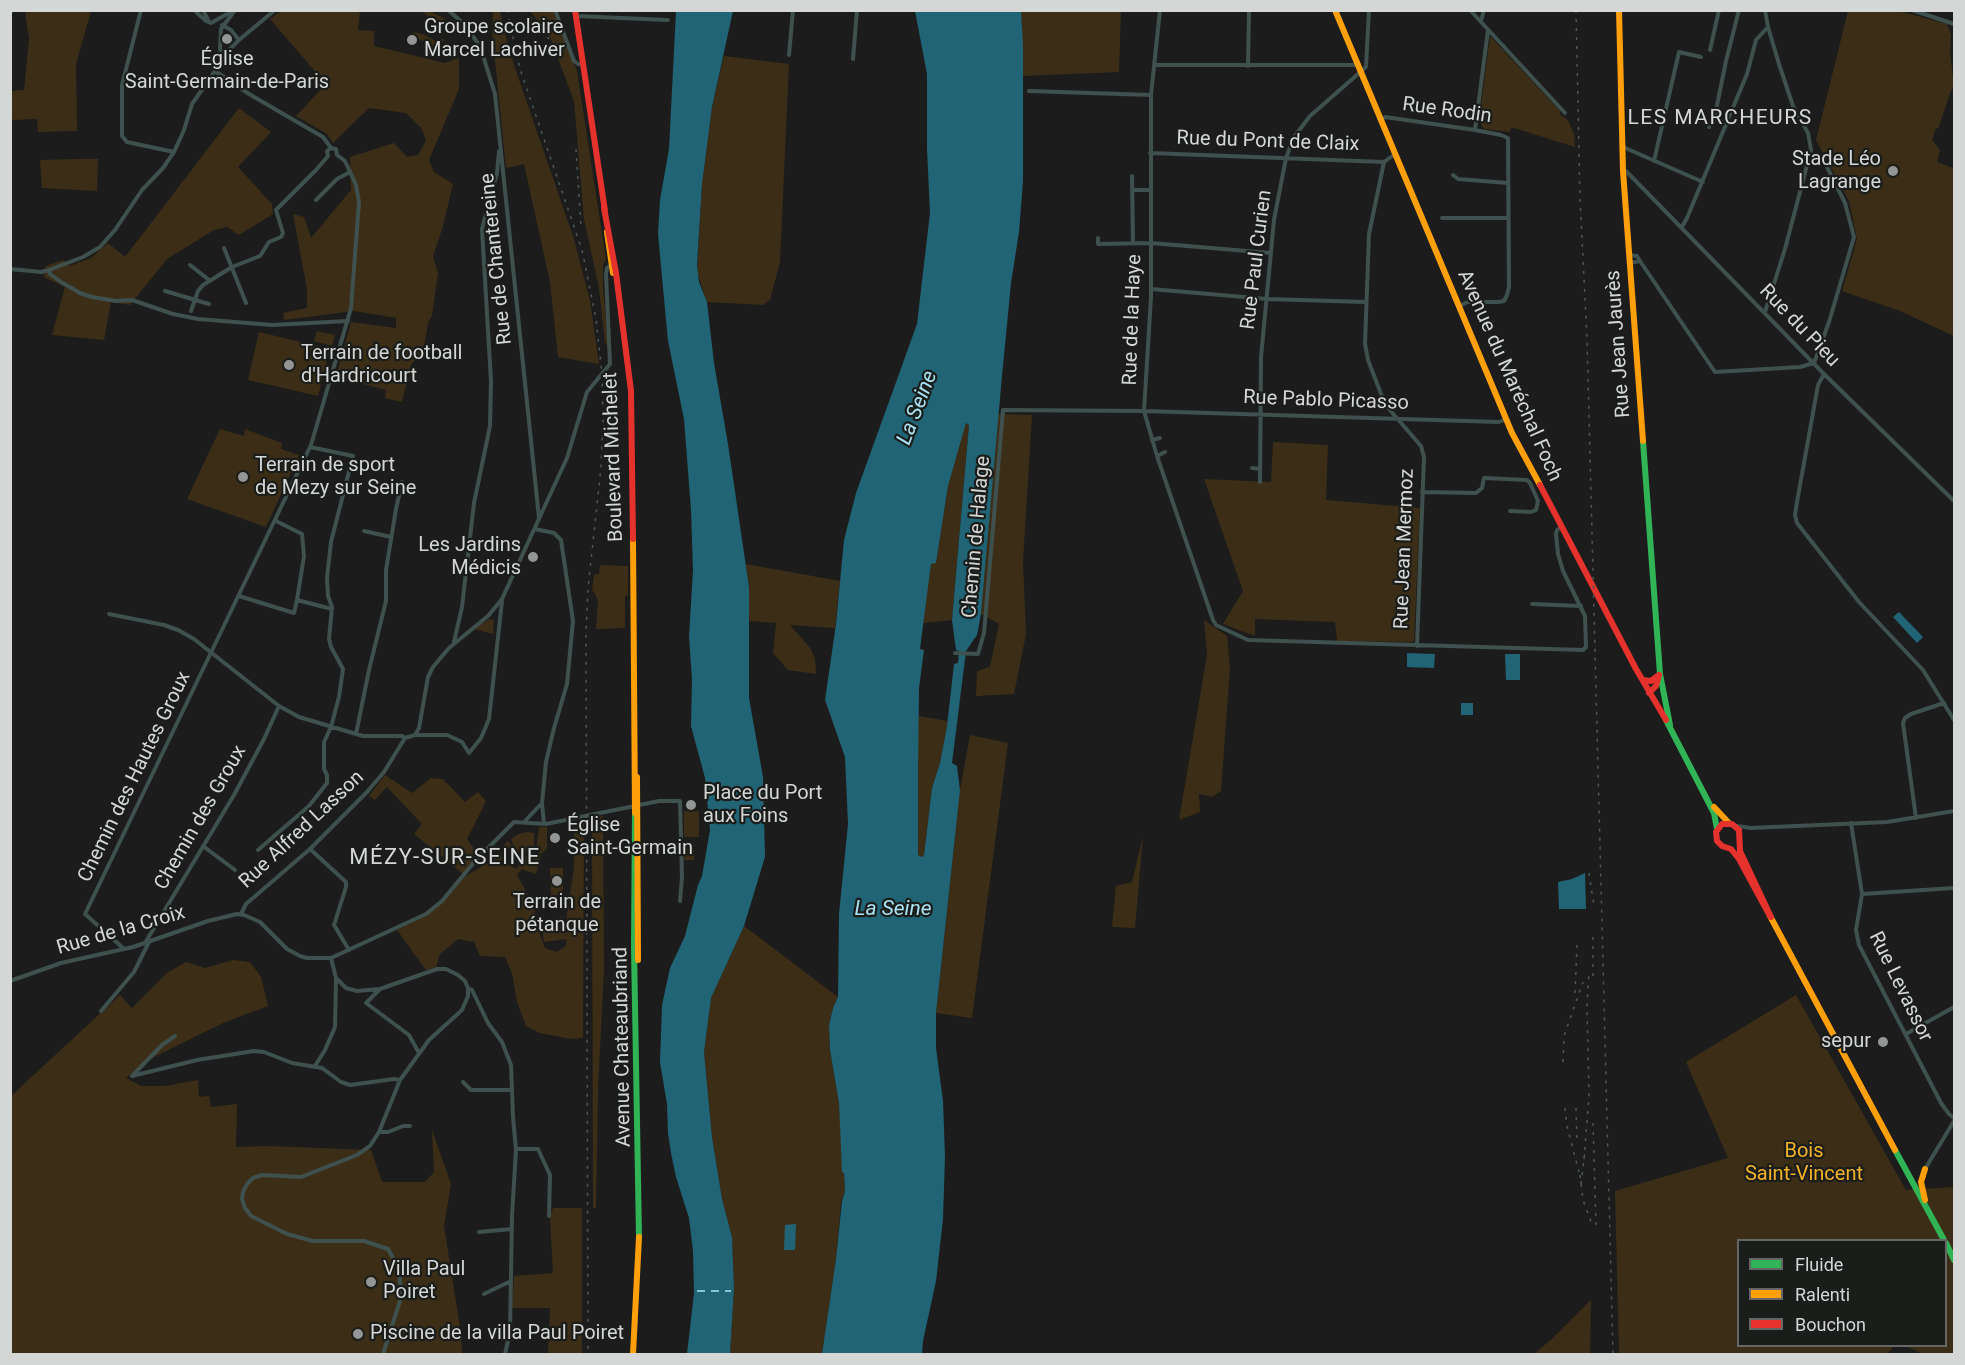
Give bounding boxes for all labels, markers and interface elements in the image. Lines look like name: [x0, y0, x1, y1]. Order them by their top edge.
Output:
place label: Groupe scolaire Marcel Lachiver: [424, 16, 565, 63]
marker: Église Saint-Germain-de-Paris: [220, 32, 234, 46]
marker: Groupe scolaire Marcel Lachiver: [405, 33, 419, 47]
place label: Église Saint-Germain-de-Paris: [125, 48, 329, 95]
street label: Rue Rodin: [1401, 93, 1493, 129]
district label: LES MARCHEURS: [1627, 106, 1813, 132]
street label: Rue du Pont de Claix: [1176, 127, 1360, 157]
place label: Stade Léo Lagrange: [1792, 148, 1881, 195]
marker: Stade Léo Lagrange: [1886, 164, 1900, 178]
street label: Rue de Chantereine: [476, 172, 518, 346]
street label: Rue Paul Curien: [1237, 189, 1277, 331]
street label: Rue de la Haye: [1119, 254, 1147, 386]
street label: Avenue du Maréchal Foch: [1451, 266, 1567, 486]
street label: Rue Jean Jaurès: [1602, 269, 1636, 419]
street label: Rue du Pieu: [1754, 280, 1844, 372]
place label: Terrain de football d'Hardricourt: [301, 342, 462, 389]
marker: Terrain de football d'Hardricourt: [282, 358, 296, 372]
water label: La Seine: [892, 367, 944, 449]
street label: Boulevard Michelet: [599, 372, 629, 542]
street label: Rue Pablo Picasso: [1243, 386, 1409, 416]
place label: Terrain de sport de Mezy sur Seine: [255, 454, 416, 501]
street label: Chemin de Halage: [958, 455, 996, 619]
street label: Rue Jean Mermoz: [1390, 468, 1420, 630]
marker: Terrain de sport de Mezy sur Seine: [236, 470, 250, 484]
place label: Les Jardins Médicis: [418, 534, 521, 581]
marker: Les Jardins Médicis: [526, 550, 540, 564]
street label: Chemin des Hautes Groux: [73, 668, 197, 886]
street label: Chemin des Groux: [150, 742, 252, 894]
street label: Rue Alfred Lasson: [235, 766, 369, 894]
place label: Place du Port aux Foins: [703, 782, 822, 829]
marker: Place du Port aux Foins: [684, 798, 698, 812]
place label: Église Saint-Germain: [567, 814, 693, 861]
marker: Église Saint-Germain: [548, 831, 562, 845]
district label: MÉZY-SUR-SEINE: [349, 845, 541, 871]
marker: Terrain de pétanque: [550, 874, 564, 888]
place label: Terrain de pétanque: [513, 891, 601, 938]
water label: La Seine: [854, 897, 932, 923]
street label: Rue de la Croix: [54, 901, 188, 961]
street label: Rue Levassor: [1863, 928, 1937, 1046]
street label: Avenue Chateaubriand: [609, 947, 637, 1147]
place label: sepur: [1821, 1030, 1871, 1054]
marker: sepur: [1876, 1035, 1890, 1049]
park label: Bois Saint-Vincent: [1745, 1140, 1863, 1187]
legend: [1737, 1239, 1947, 1347]
text: Fluide: [1795, 1254, 1843, 1275]
place label: Villa Paul Poiret: [383, 1258, 465, 1305]
marker: Villa Paul Poiret: [364, 1275, 378, 1289]
text: Ralenti: [1795, 1284, 1850, 1305]
text: Bouchon: [1795, 1314, 1866, 1335]
place label: Piscine de la villa Paul Poiret: [370, 1322, 624, 1346]
marker: Piscine de la villa Paul Poiret: [351, 1327, 365, 1341]

